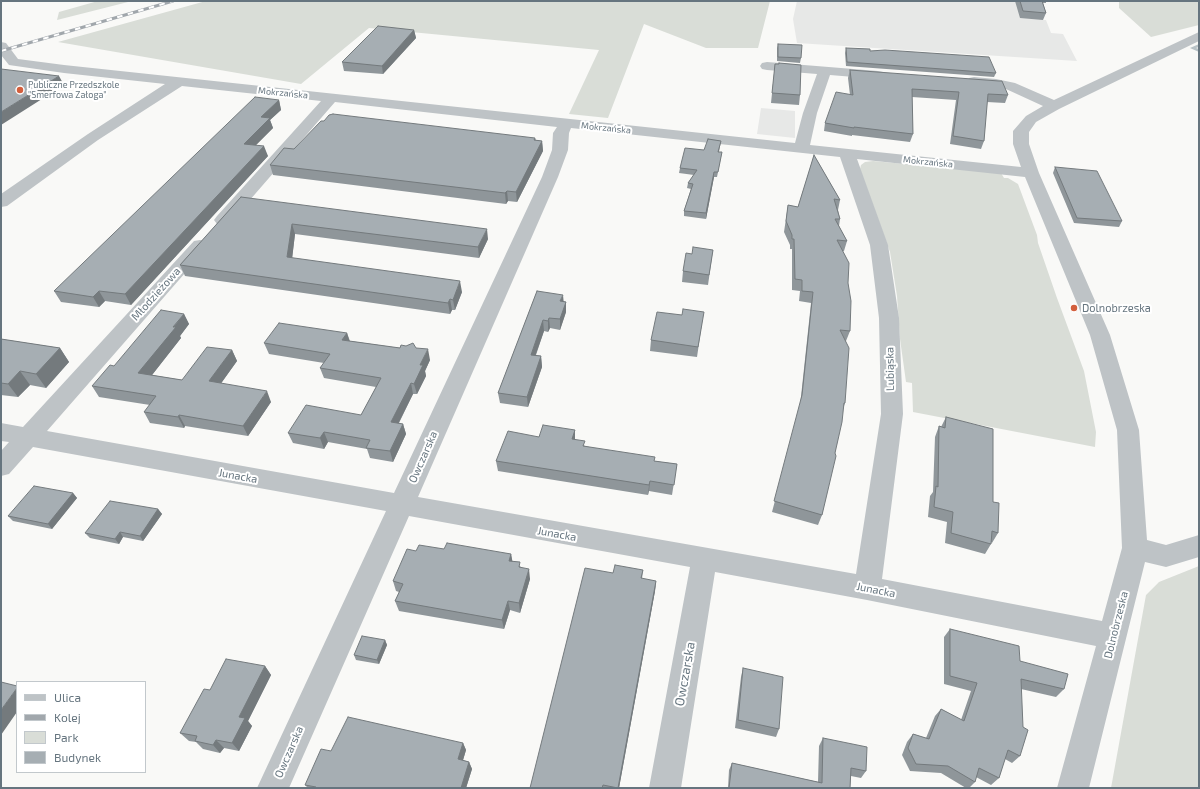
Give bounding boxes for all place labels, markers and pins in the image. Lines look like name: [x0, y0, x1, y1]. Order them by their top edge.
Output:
place label: Publiczne Przedszkole "Smerfowa Załoga": [28, 80, 119, 101]
marker: Publiczne Przedszkole "Smerfowa Załoga": [15, 85, 25, 95]
place label: Dolnobrzeska: [1082, 301, 1151, 315]
marker: Dolnobrzeska: [1069, 303, 1079, 313]

